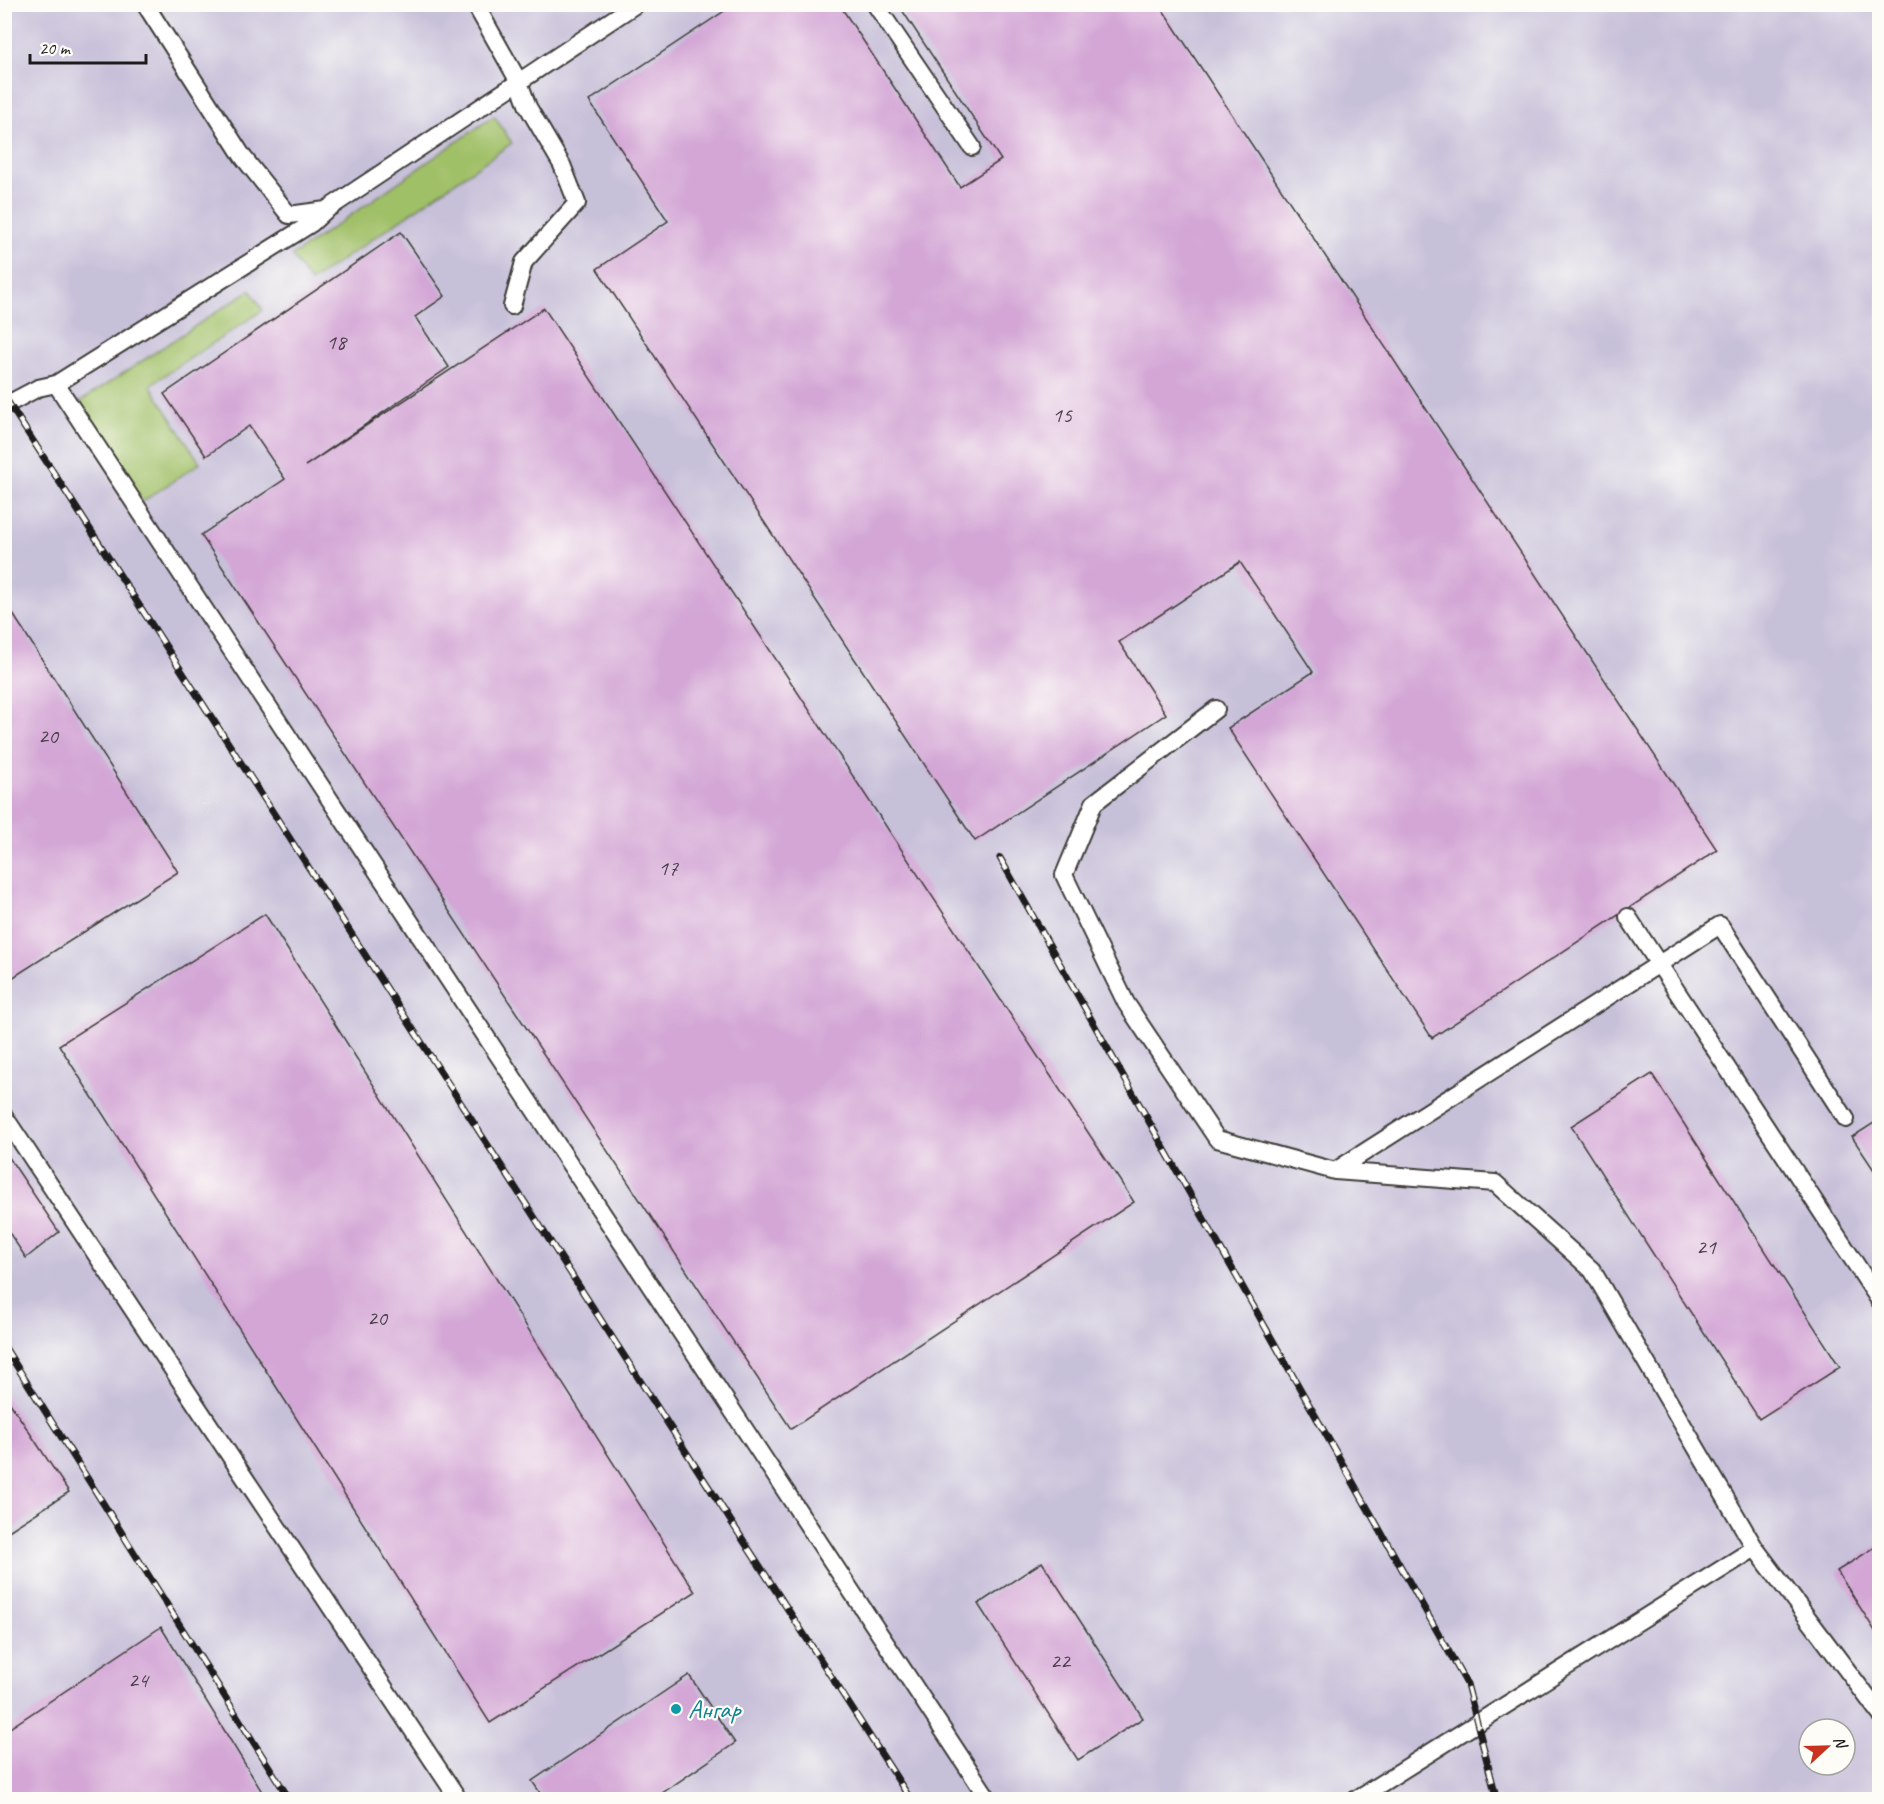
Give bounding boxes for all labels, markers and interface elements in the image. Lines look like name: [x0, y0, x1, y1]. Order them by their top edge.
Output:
scale bar: [30, 27, 146, 65]
text: 20 m: [39, 37, 72, 59]
house number: 18: [326, 328, 348, 356]
house number: 15: [1052, 401, 1073, 429]
house number: 20: [38, 722, 60, 750]
house number: 17: [658, 854, 679, 882]
house number: 21: [1696, 1233, 1717, 1261]
house number: 20: [367, 1304, 389, 1332]
house number: 22: [1050, 1647, 1072, 1675]
house number: 24: [128, 1666, 150, 1694]
place label: Ангар: [688, 1693, 742, 1726]
marker: Ангар: [669, 1702, 683, 1716]
north arrow: [1797, 1717, 1857, 1777]
text: N: [1829, 1733, 1852, 1753]

